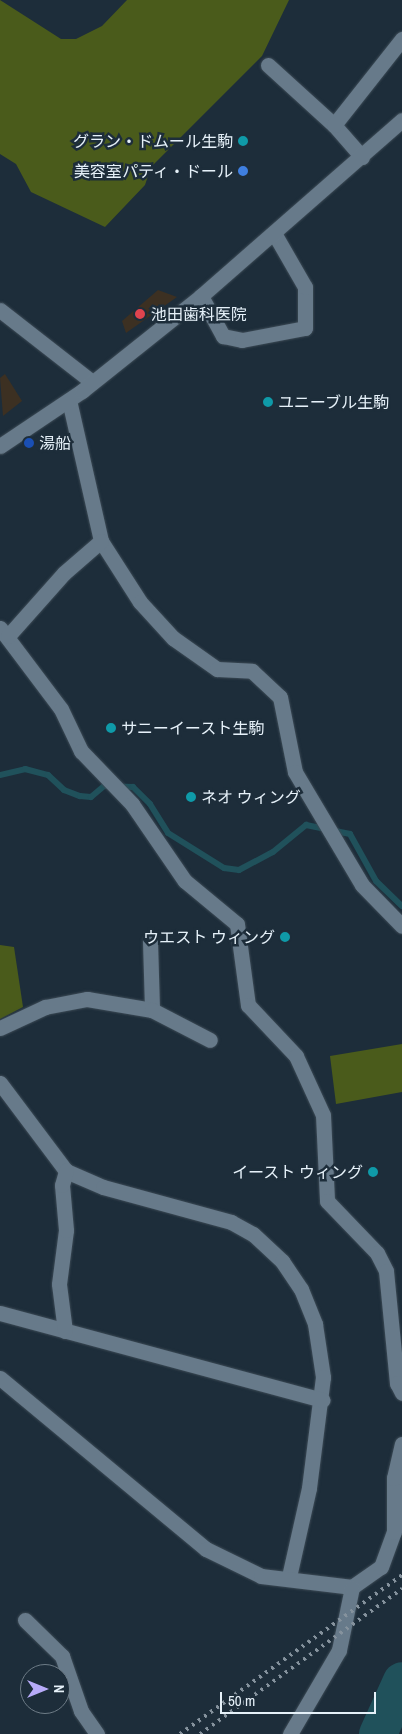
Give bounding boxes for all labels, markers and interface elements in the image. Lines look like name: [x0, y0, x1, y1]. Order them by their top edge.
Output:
place label: グラン・ドムール生駒: [73, 131, 233, 151]
marker: グラン・ドムール生駒: [237, 135, 249, 147]
place label: 美容室パティ・ドール: [73, 161, 233, 181]
marker: 美容室パティ・ドール: [237, 165, 249, 177]
place label: 池田歯科医院: [151, 304, 247, 324]
marker: 池田歯科医院: [133, 307, 147, 321]
place label: ユニーブル生駒: [278, 392, 390, 412]
marker: ユニーブル生駒: [262, 396, 274, 408]
place label: 湯船: [39, 433, 71, 453]
marker: 湯船: [23, 437, 35, 449]
place label: サニーイースト生駒: [121, 718, 265, 738]
marker: サニーイースト生駒: [105, 722, 117, 734]
place label: ネオ ウィング: [201, 787, 301, 807]
marker: ネオ ウィング: [185, 791, 197, 803]
place label: ウエスト ウィング: [143, 927, 275, 947]
marker: ウエスト ウィング: [279, 931, 291, 943]
place label: イースト ウィング: [231, 1162, 363, 1182]
marker: イースト ウィング: [367, 1166, 379, 1178]
north arrow: [20, 1664, 70, 1714]
scale bar: [222, 1682, 378, 1714]
text: N: [50, 1685, 68, 1693]
text: 50 m: [228, 1690, 255, 1711]

